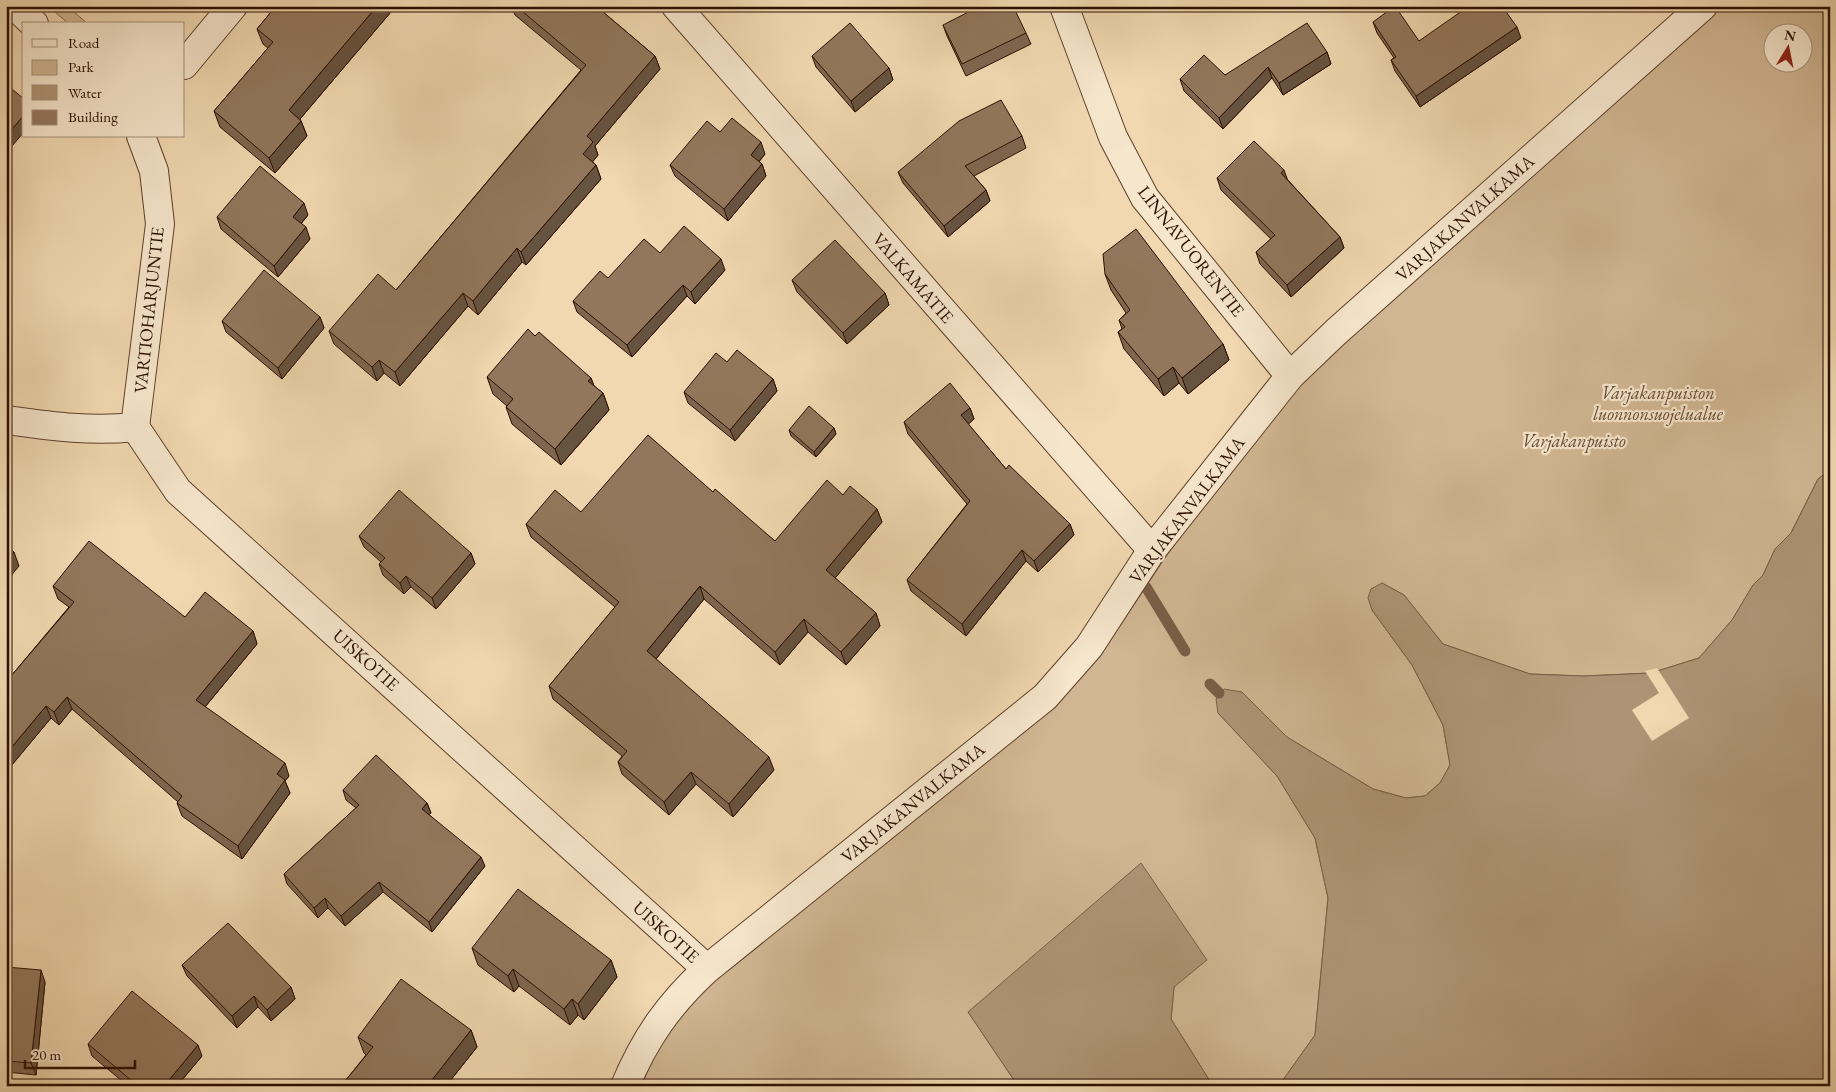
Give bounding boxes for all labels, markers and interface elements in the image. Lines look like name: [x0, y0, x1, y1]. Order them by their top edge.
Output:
legend: [22, 22, 185, 138]
north arrow: [1764, 22, 1814, 72]
text: N: [1783, 25, 1798, 45]
text: Road: [68, 33, 100, 52]
text: Park: [68, 57, 95, 76]
text: Water: [68, 83, 102, 102]
text: Building: [68, 107, 118, 126]
street label: VARJAKANVALKAMA: [1391, 149, 1539, 286]
street label: LINNAVUORENTIE: [1133, 181, 1250, 321]
street label: VARTIOHARJUNTIE: [128, 226, 169, 394]
street label: VALKAMATIE: [868, 228, 959, 328]
park label: Varjakanpuiston luonnonsuojelualue: [1593, 381, 1724, 426]
park label: Varjakanpuisto: [1522, 429, 1626, 453]
street label: VARJAKANVALKAMA: [1124, 431, 1250, 588]
street label: UISKOTIE: [328, 624, 404, 696]
street label: VARJAKANVALKAMA: [836, 737, 990, 868]
street label: UISKOTIE: [628, 896, 704, 968]
scale bar: [25, 1037, 135, 1069]
text: 20 m: [32, 1045, 61, 1064]

